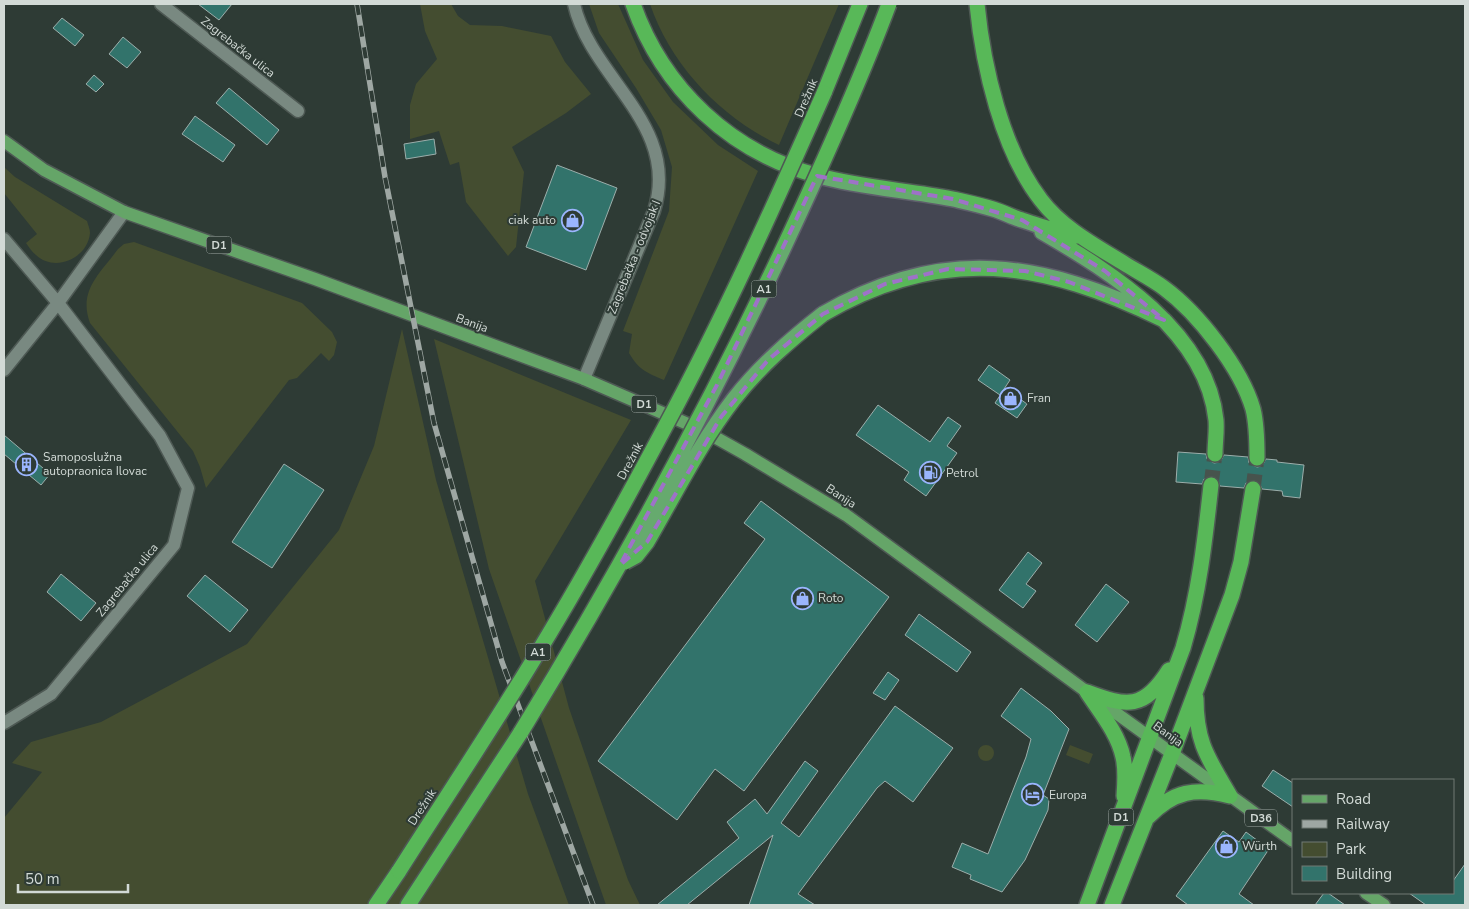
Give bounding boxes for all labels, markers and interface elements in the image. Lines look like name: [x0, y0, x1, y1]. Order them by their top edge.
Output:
street label: Zagrebačka ulica: [198, 13, 278, 81]
street label: Drežnik: [791, 75, 822, 120]
street label: Zagrebačka - odvojak I: [604, 198, 664, 316]
shop icon: ciak auto: [560, 208, 584, 232]
place label: ciak auto: [508, 212, 556, 228]
road number: D1: [206, 236, 232, 254]
road number: A1: [752, 280, 776, 298]
street label: Banija: [454, 310, 490, 336]
shop icon: Fran: [999, 386, 1023, 410]
place label: Fran: [1027, 390, 1051, 406]
road number: D1: [632, 396, 656, 412]
street label: Drežnik: [613, 438, 647, 483]
place label: Samoposlužna autopraonica Ilovac: [43, 449, 147, 479]
building icon: Samoposlužna autopraonica Ilovac: [15, 452, 39, 476]
fuel station icon: Petrol: [918, 461, 942, 485]
place label: Petrol: [946, 465, 979, 481]
street label: Banija: [823, 480, 859, 512]
street label: Zagrebačka ulica: [92, 540, 162, 620]
shop icon: Roto: [790, 586, 814, 610]
place label: Roto: [818, 590, 844, 606]
road number: A1: [526, 644, 550, 660]
street label: Banija: [1150, 718, 1186, 750]
legend: [1292, 779, 1454, 894]
hotel icon: Europa: [1021, 783, 1045, 807]
street label: Drežnik: [404, 785, 440, 828]
place label: Europa: [1049, 787, 1087, 803]
text: Road: [1336, 789, 1371, 809]
road number: D1: [1108, 809, 1134, 826]
road number: D36: [1245, 810, 1277, 826]
text: Railway: [1336, 814, 1390, 834]
shop icon: Würth: [1214, 834, 1238, 858]
place label: Würth: [1242, 838, 1277, 854]
text: Park: [1336, 839, 1366, 859]
scale bar: [18, 862, 128, 894]
text: Building: [1336, 864, 1392, 884]
text: 50 m: [25, 869, 60, 889]

